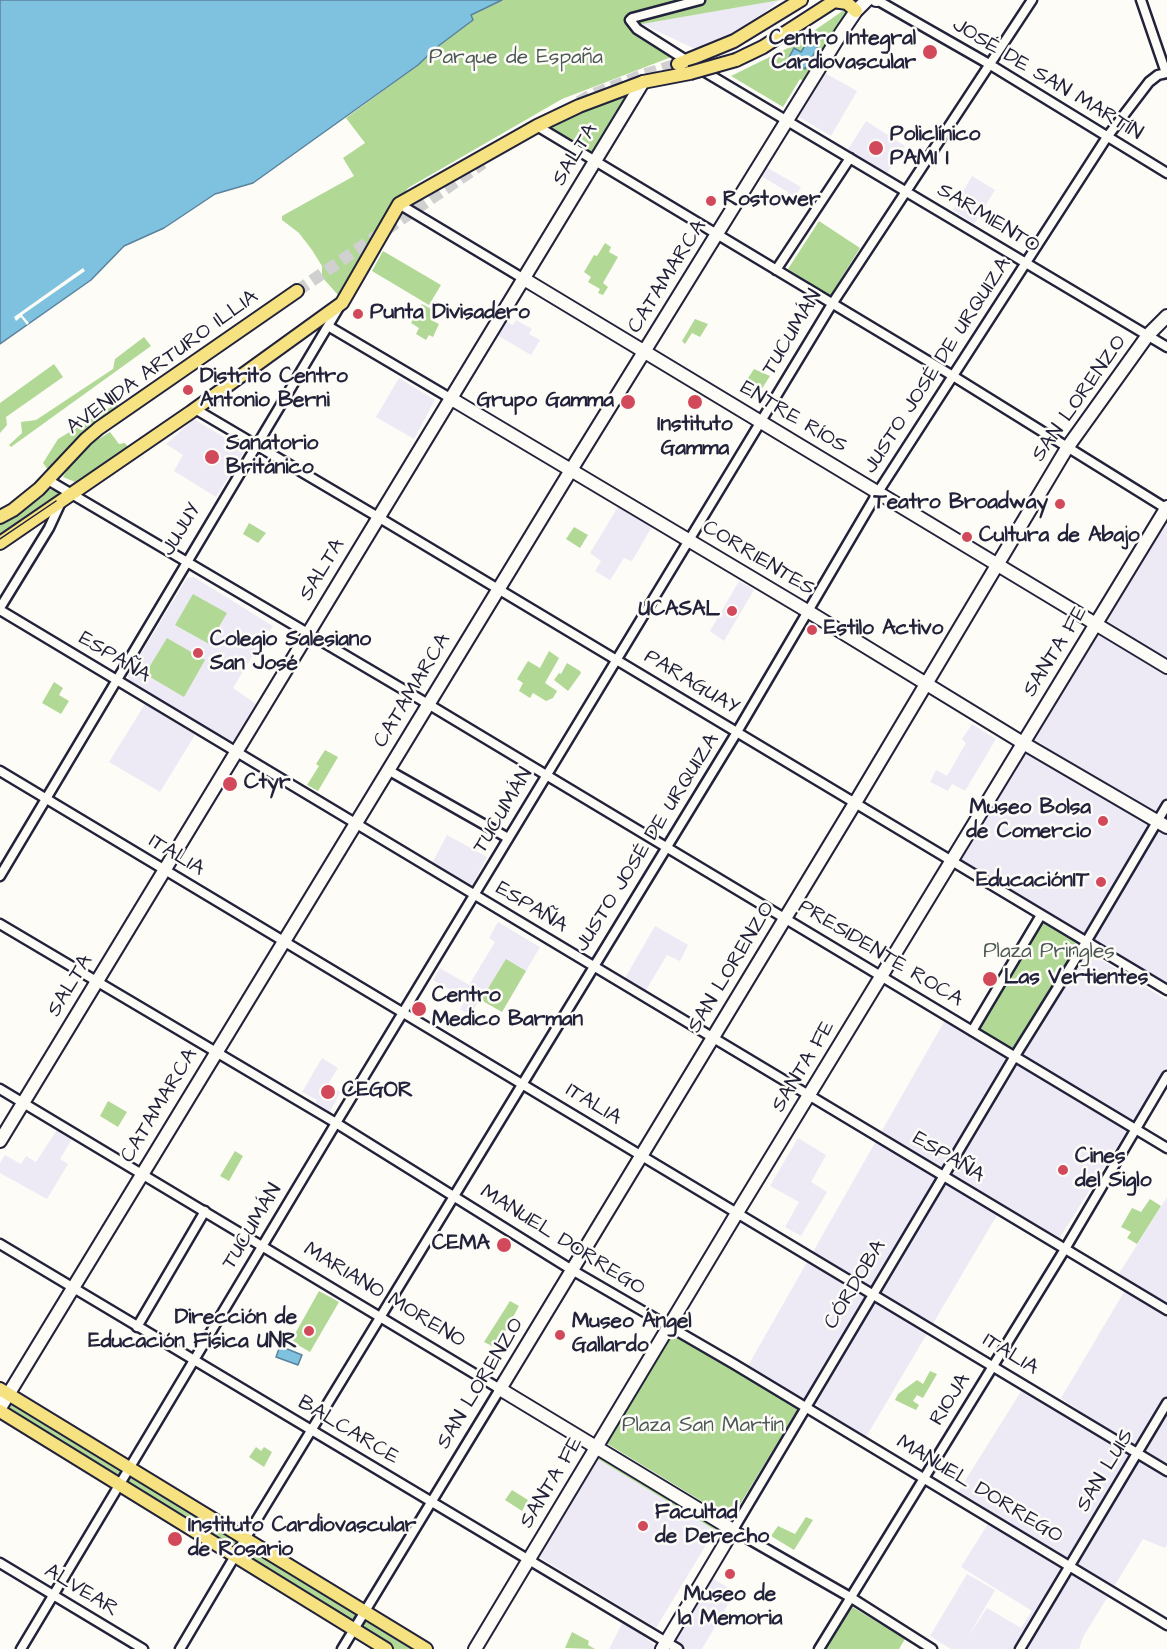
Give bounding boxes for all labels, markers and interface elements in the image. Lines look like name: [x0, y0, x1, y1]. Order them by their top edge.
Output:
street label: JOSÉ DE SAN MARTÍN: [947, 13, 1147, 147]
place label: Centro Integral Cardiovascular: [769, 27, 916, 77]
marker: Centro Integral Cardiovascular: [921, 43, 939, 61]
park label: Parque de España: [429, 46, 603, 72]
street label: SALTA: [548, 119, 604, 191]
place label: Policlínico PAMI I: [890, 123, 980, 173]
marker: Policlínico PAMI I: [867, 139, 885, 157]
street label: SARMIENTO: [932, 179, 1044, 259]
place label: Rostower: [723, 188, 821, 214]
marker: Rostower: [704, 194, 718, 208]
street label: CATAMARCA: [623, 216, 713, 338]
street label: JUSTO JOSÉ DE URQUIZA: [859, 253, 1017, 479]
street label: AVENIDA ARTURO ILLIA: [62, 285, 264, 441]
street label: TUCUMÁN: [758, 286, 828, 380]
place label: Punta Divisadero: [370, 301, 530, 327]
marker: Punta Divisadero: [351, 307, 365, 321]
street label: SAN LORENZO: [1027, 331, 1133, 467]
place label: Distrito Centro Antonio Berni: [200, 365, 348, 415]
street label: ENTRE RÍOS: [735, 376, 851, 460]
marker: Distrito Centro Antonio Berni: [181, 383, 195, 397]
place label: Grupo Gamma: [477, 389, 614, 415]
marker: Grupo Gamma: [619, 393, 637, 411]
marker: Instituto Gamma: [686, 393, 704, 411]
place label: Instituto Gamma: [657, 413, 733, 463]
place label: Sanatorio Británico: [226, 432, 318, 482]
marker: Sanatorio Británico: [203, 448, 221, 466]
place label: Teatro Broadway: [874, 491, 1048, 517]
marker: Teatro Broadway: [1053, 497, 1067, 511]
street label: JUJUY: [157, 499, 207, 561]
street label: CORRIENTES: [697, 516, 819, 602]
place label: Cultura de Abajo: [979, 524, 1140, 550]
marker: Cultura de Abajo: [960, 530, 974, 544]
street label: SALTA: [295, 534, 351, 606]
place label: UCASAL: [638, 598, 720, 624]
street label: SANTA FE: [1018, 602, 1094, 702]
marker: UCASAL: [725, 604, 739, 618]
place label: Estilo Activo: [824, 617, 943, 643]
marker: Estilo Activo: [805, 623, 819, 637]
street label: ESPAÑA: [73, 627, 155, 689]
place label: Colegio Salesiano San José: [210, 628, 371, 678]
street label: CATAMARCA: [369, 629, 457, 753]
street label: PARAGUAY: [639, 645, 743, 721]
marker: Colegio Salesiano San José: [191, 646, 205, 660]
street label: JUSTO JOSÉ DE URQUIZA: [570, 729, 726, 957]
street label: TUCUMÁN: [469, 764, 539, 858]
place label: Ctyr: [244, 771, 290, 797]
marker: Ctyr: [221, 775, 239, 793]
place label: Museo Bolsa de Comercio: [966, 796, 1091, 846]
marker: Museo Bolsa de Comercio: [1096, 814, 1110, 828]
street label: ITALIA: [143, 830, 209, 882]
place label: EducaciónIT: [976, 869, 1089, 895]
marker: EducaciónIT: [1094, 875, 1108, 889]
street label: ESPAÑA: [490, 877, 572, 939]
street label: PRESIDENTE ROCA: [793, 895, 967, 1013]
street label: SAN LORENZO: [683, 898, 781, 1038]
park label: Plaza Pringles: [983, 940, 1115, 966]
street label: SALTA: [43, 950, 99, 1022]
place label: Las Vertientes: [1004, 966, 1148, 992]
marker: Las Vertientes: [981, 970, 999, 988]
place label: Centro Medico Barman: [432, 984, 583, 1034]
marker: Centro Medico Barman: [410, 1000, 428, 1018]
street label: SANTA FE: [767, 1017, 841, 1117]
street label: CATAMARCA: [116, 1044, 204, 1168]
place label: CEGOR: [342, 1079, 413, 1105]
street label: ITALIA: [560, 1079, 626, 1131]
marker: CEGOR: [319, 1083, 337, 1101]
street label: ESPAÑA: [907, 1127, 989, 1189]
place label: Cines del Siglo: [1075, 1145, 1151, 1195]
marker: Cines del Siglo: [1056, 1163, 1070, 1177]
street label: TUCUMÁN: [218, 1180, 288, 1274]
street label: MANUEL DORREGO: [475, 1180, 649, 1302]
place label: CEMA: [432, 1232, 490, 1258]
marker: CEMA: [495, 1236, 513, 1254]
street label: CÓRDOBA: [819, 1236, 893, 1334]
street label: MARIANO MORENO: [299, 1238, 469, 1354]
place label: Dirección de Educación Física UNR: [88, 1306, 297, 1356]
place label: Museo Ángel Gallardo: [572, 1310, 692, 1360]
street label: SAN LORENZO: [432, 1314, 530, 1454]
marker: Dirección de Educación Física UNR: [302, 1324, 316, 1338]
marker: Museo Ángel Gallardo: [553, 1328, 567, 1342]
street label: ITALIA: [977, 1329, 1043, 1381]
street label: RIOJA: [925, 1369, 977, 1431]
street label: BALCARCE: [293, 1391, 403, 1471]
park label: Plaza San Martín: [622, 1414, 784, 1440]
street label: SAN LUIS: [1072, 1425, 1140, 1517]
street label: MANUEL DORREGO: [891, 1430, 1067, 1550]
street label: SANTA FE: [515, 1433, 589, 1533]
place label: Facultad de Derecho: [655, 1501, 769, 1551]
place label: Instituto Cardiovascular de Rosario: [188, 1514, 416, 1564]
marker: Facultad de Derecho: [636, 1519, 650, 1533]
marker: Instituto Cardiovascular de Rosario: [166, 1530, 184, 1548]
street label: ALVEAR: [39, 1559, 123, 1623]
marker: Museo de la Memoria: [723, 1567, 737, 1581]
place label: Museo de la Memoria: [678, 1583, 782, 1633]

